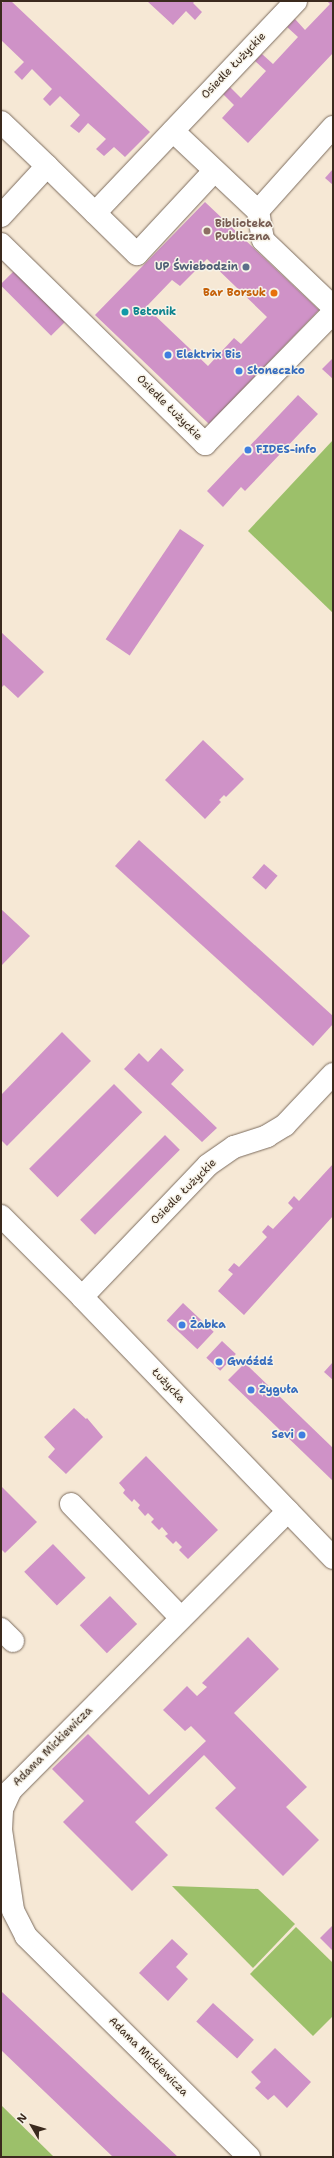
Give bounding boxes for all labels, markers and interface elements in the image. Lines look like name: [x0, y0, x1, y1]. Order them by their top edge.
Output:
street label: Osiedle Łużyckie: [199, 30, 269, 102]
place label: Biblioteka Publiczna: [215, 218, 273, 244]
marker: Biblioteka Publiczna: [202, 226, 212, 236]
place label: UP Świebodzin: [155, 260, 238, 274]
marker: UP Świebodzin: [241, 262, 251, 272]
place label: Bar Borsuk: [203, 286, 266, 300]
marker: Bar Borsuk: [269, 288, 279, 298]
place label: Betonik: [133, 305, 176, 319]
marker: Betonik: [120, 307, 130, 317]
place label: Elektrix Bis: [176, 348, 241, 362]
marker: Elektrix Bis: [163, 350, 173, 360]
place label: Słoneczko: [247, 364, 305, 378]
marker: Słoneczko: [234, 366, 244, 376]
street label: Osiedle Łużyckie: [134, 373, 204, 443]
place label: FIDES-info: [256, 443, 316, 457]
marker: FIDES-info: [243, 445, 253, 455]
street label: Osiedle Łużyckie: [149, 1157, 219, 1227]
place label: Żabka: [190, 1318, 226, 1332]
marker: Żabka: [177, 1320, 187, 1330]
place label: Gwóźdź: [227, 1355, 274, 1369]
marker: Gwóźdź: [214, 1357, 224, 1367]
street label: Łużycka: [148, 1366, 188, 1406]
place label: Zyguła: [259, 1383, 298, 1397]
marker: Zyguła: [246, 1385, 256, 1395]
place label: Sevi: [271, 1428, 294, 1442]
marker: Sevi: [297, 1430, 307, 1440]
street label: Adama Mickiewicza: [11, 1705, 95, 1789]
street label: Adama Mickiewicza: [106, 2015, 190, 2099]
north arrow: [12, 2106, 52, 2146]
text: N: [14, 2110, 31, 2126]

